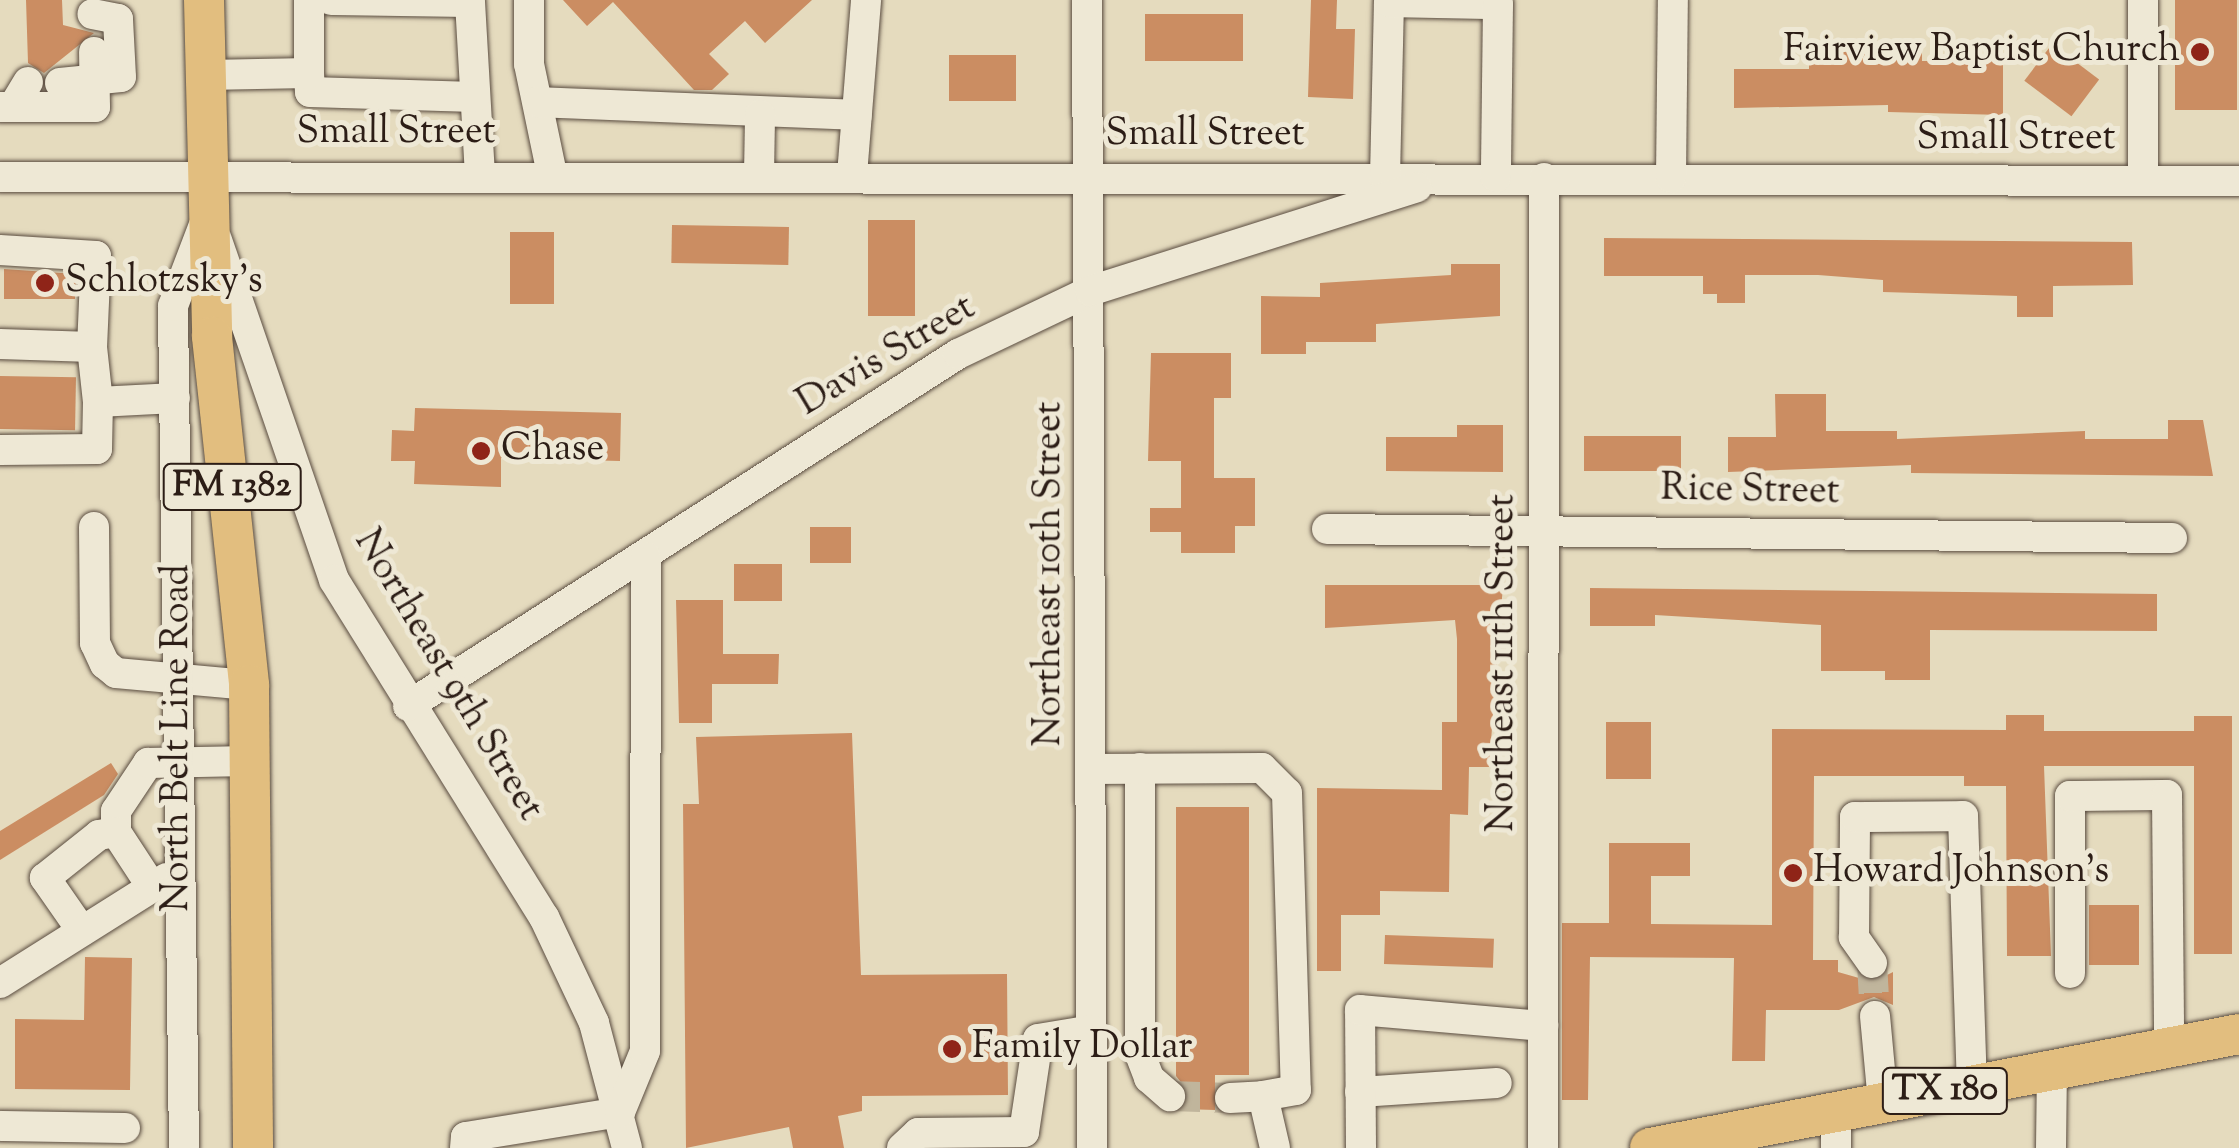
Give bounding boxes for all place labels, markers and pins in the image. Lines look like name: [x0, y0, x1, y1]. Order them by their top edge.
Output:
place label: Fairview Baptist Church: [1783, 29, 2180, 75]
marker: Fairview Baptist Church: [2189, 41, 2211, 63]
place label: Schlotzsky's: [65, 260, 263, 306]
marker: Schlotzsky's: [34, 272, 56, 294]
place label: Chase: [501, 428, 604, 474]
marker: Chase: [470, 440, 492, 462]
place label: Howard Johnson's: [1813, 850, 2109, 896]
marker: Howard Johnson's: [1782, 862, 1804, 884]
place label: Family Dollar: [972, 1026, 1193, 1072]
marker: Family Dollar: [941, 1038, 963, 1060]

